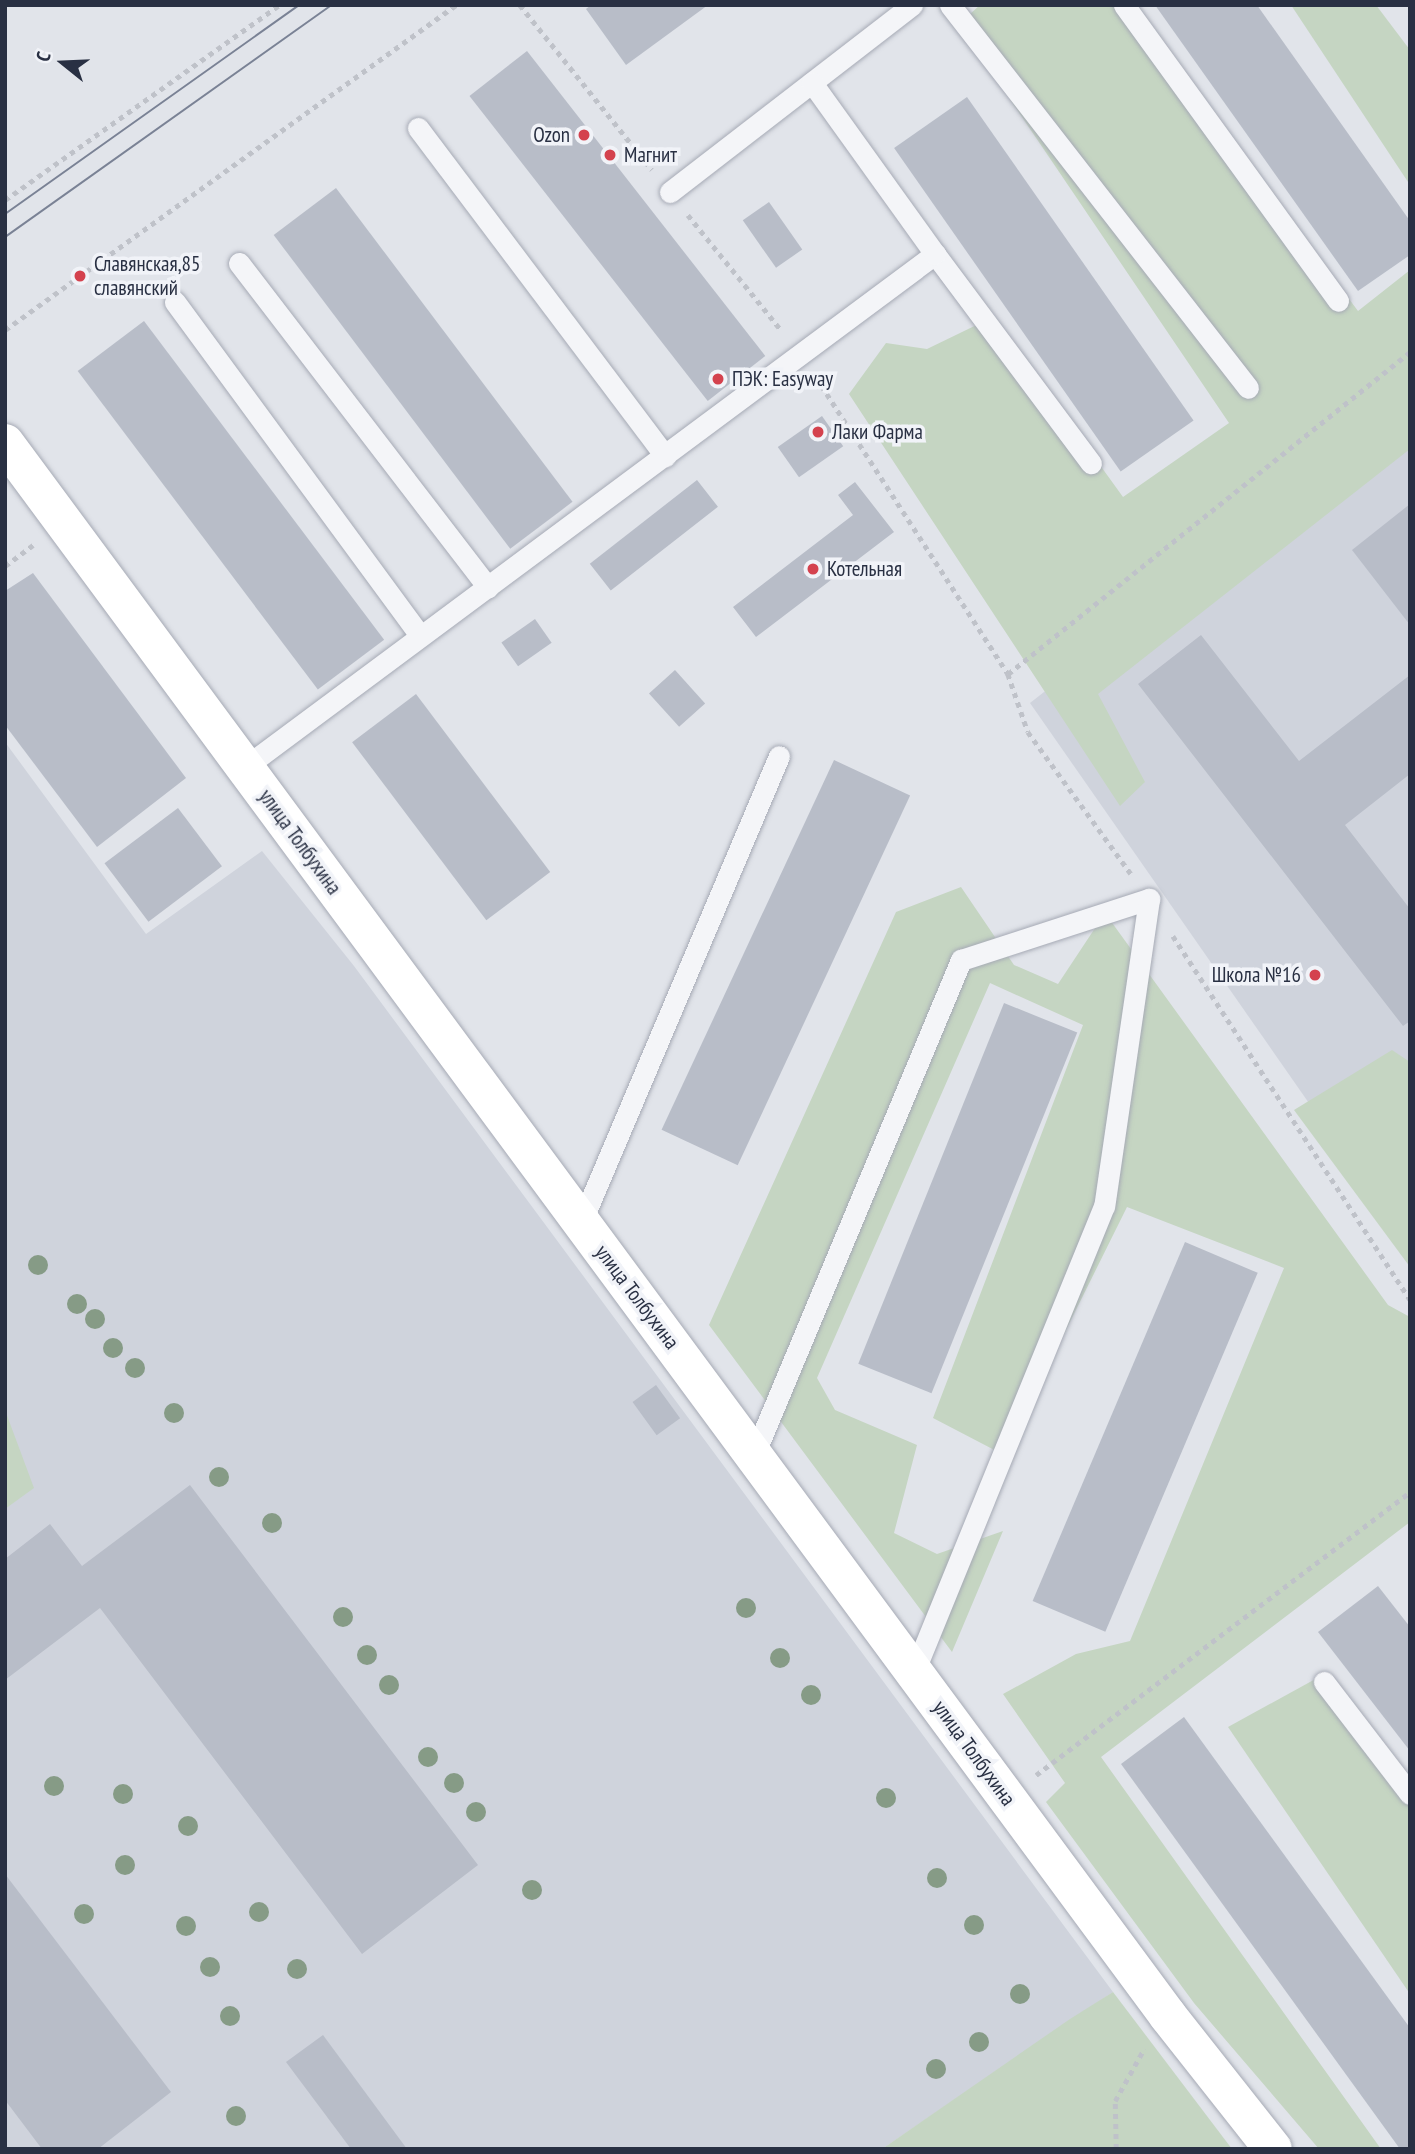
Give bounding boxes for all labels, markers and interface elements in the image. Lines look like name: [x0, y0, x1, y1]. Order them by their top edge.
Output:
north arrow: [28, 28, 98, 98]
text: С: [30, 49, 56, 64]
place label: Ozon: [533, 122, 570, 148]
marker: Ozon: [576, 127, 592, 143]
place label: Магнит: [624, 142, 677, 168]
marker: Магнит: [602, 147, 618, 163]
place label: Славянская,85 славянский: [94, 251, 200, 301]
marker: Славянская,85 славянский: [72, 268, 88, 284]
place label: ПЭК: Easyway: [732, 366, 833, 392]
marker: ПЭК: Easyway: [710, 371, 726, 387]
place label: Лаки Фарма: [832, 419, 923, 445]
marker: Лаки Фарма: [810, 424, 826, 440]
place label: Котельная: [827, 556, 902, 582]
marker: Котельная: [805, 561, 821, 577]
street label: улица Толбухина: [253, 784, 347, 900]
place label: Школа №16: [1212, 962, 1301, 988]
marker: Школа №16: [1307, 967, 1323, 983]
street label: улица Толбухина: [589, 1240, 685, 1354]
street label: улица Толбухина: [927, 1695, 1021, 1811]

